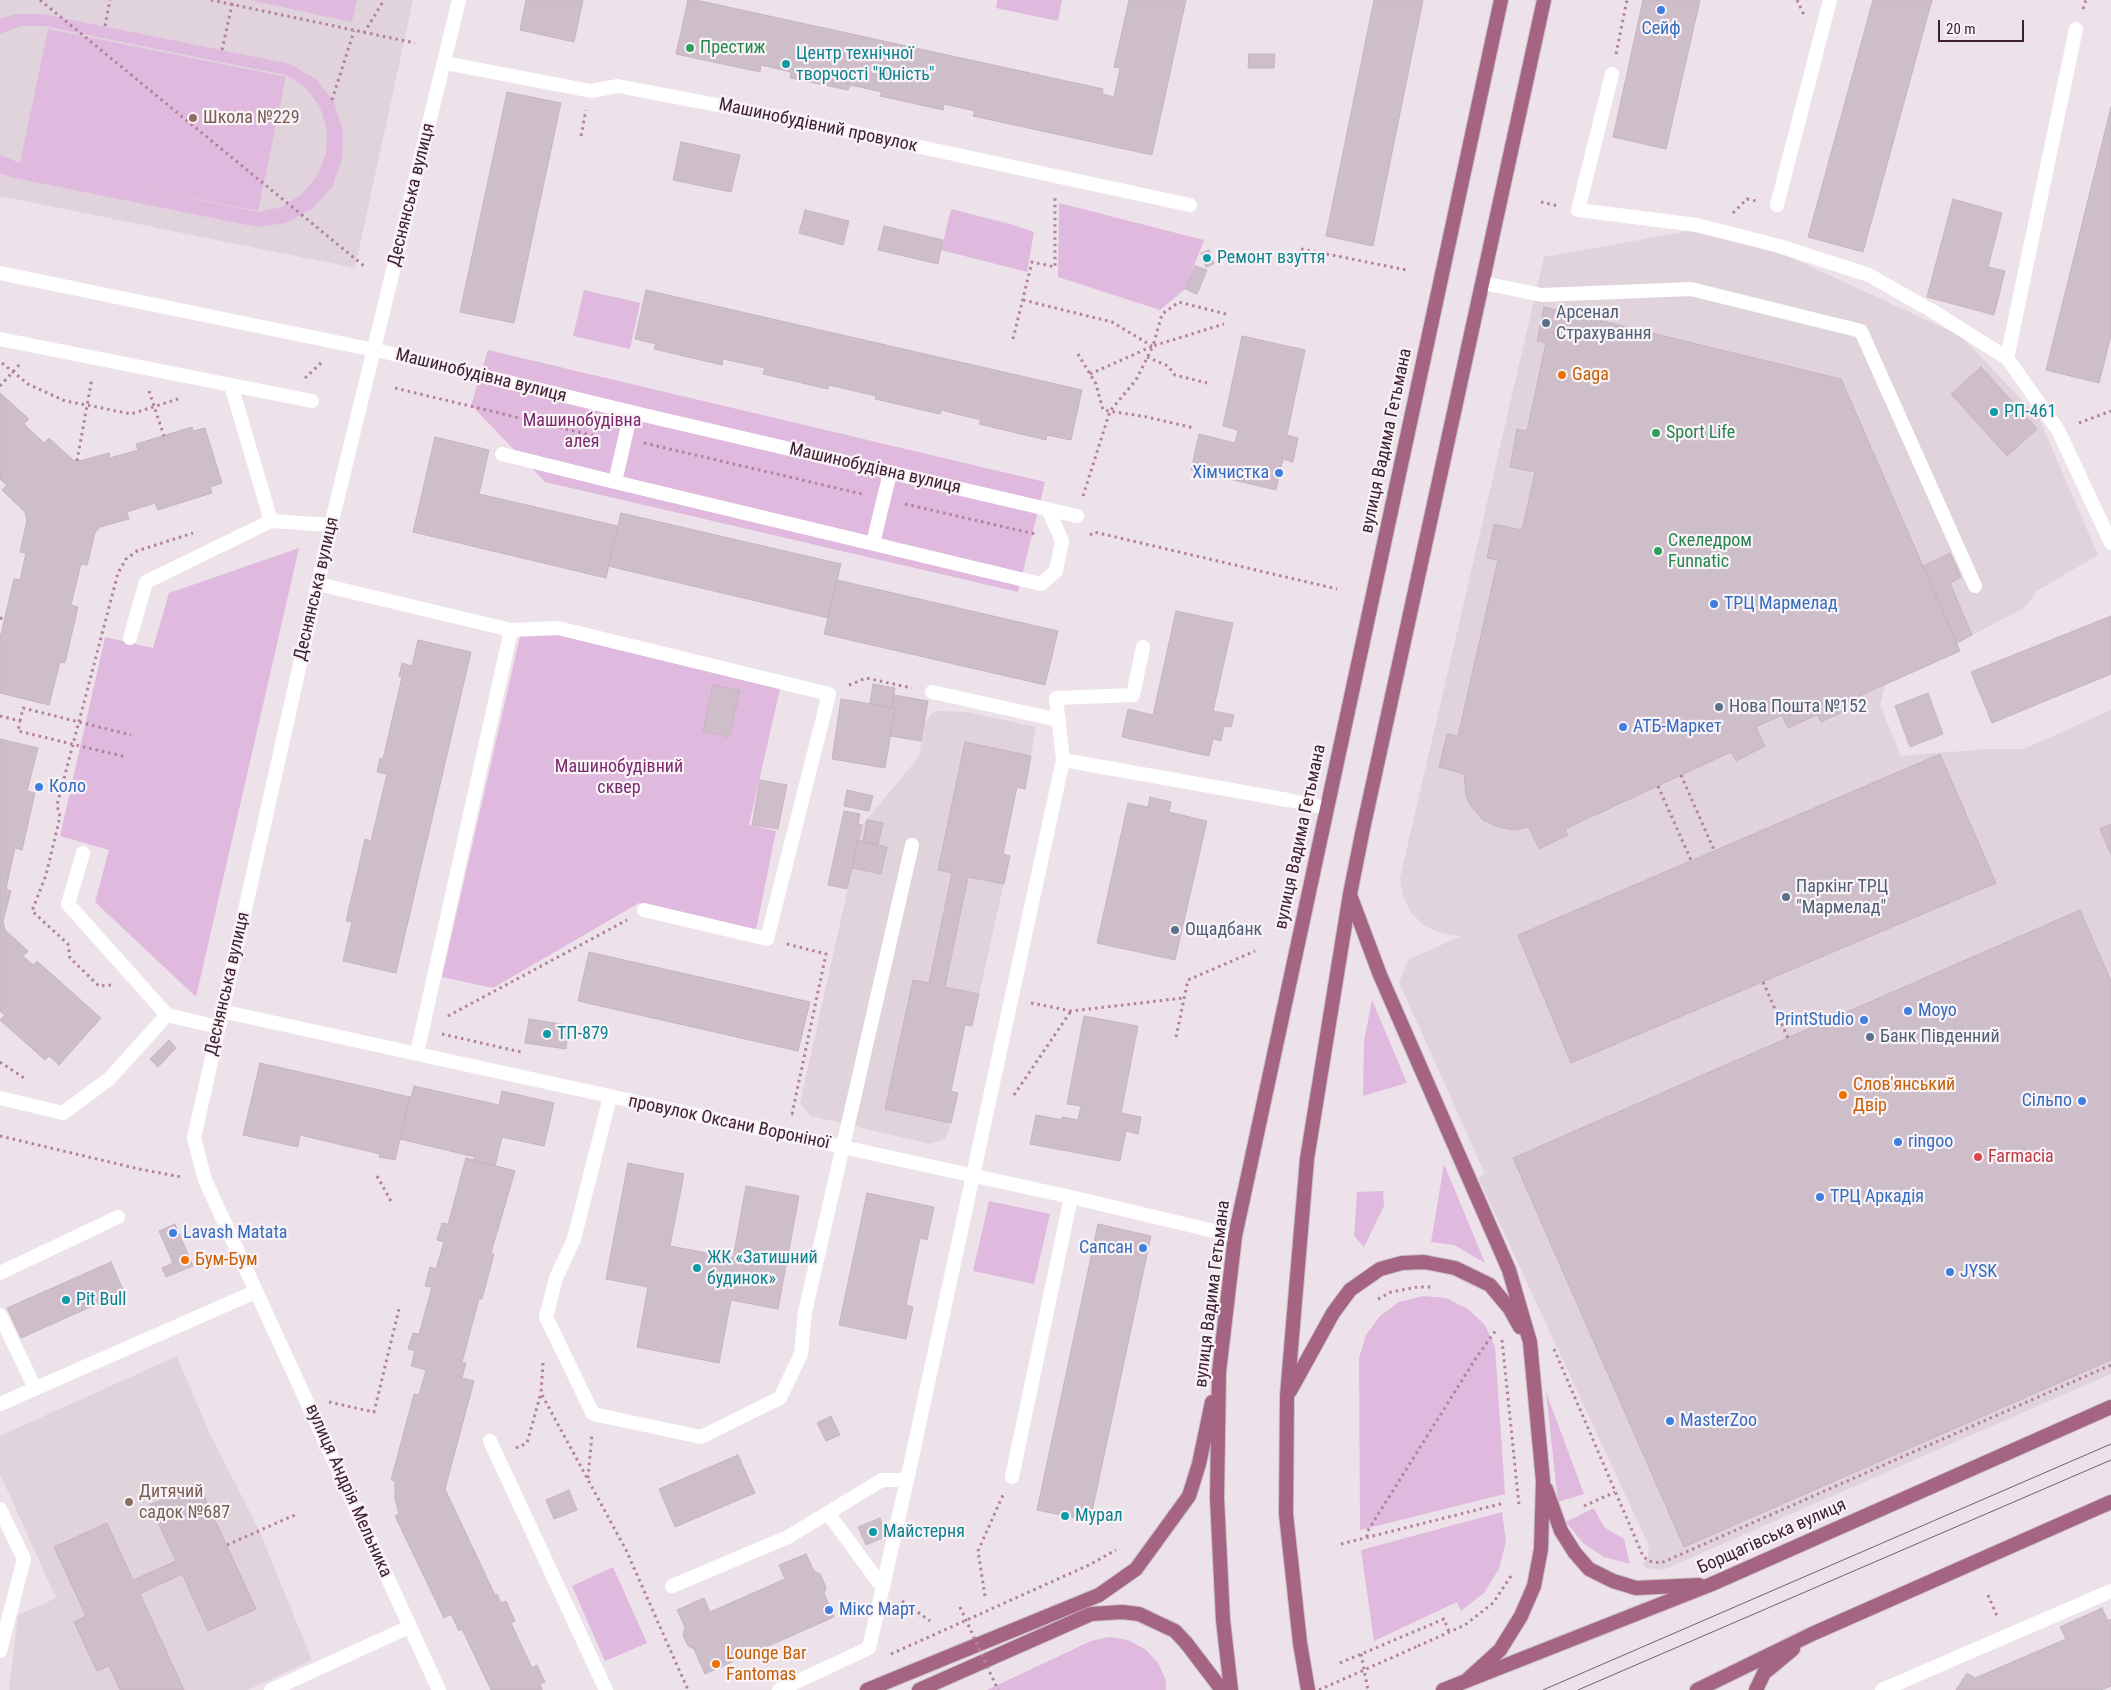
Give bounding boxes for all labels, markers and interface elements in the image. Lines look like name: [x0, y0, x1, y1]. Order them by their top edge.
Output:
marker: Сейф: [1655, 4, 1667, 16]
scale bar: [1941, 10, 2027, 42]
place label: Сейф: [1641, 18, 1681, 40]
text: 20 m: [1946, 20, 1976, 38]
place label: Престиж: [700, 37, 766, 59]
marker: Престиж: [684, 42, 696, 54]
place label: Центр технічної творчості "Юність": [796, 43, 935, 86]
marker: Центр технічної творчості "Юність": [780, 58, 792, 70]
street label: Машинобудівний провулок: [717, 94, 919, 158]
place label: Школа №229: [203, 107, 300, 129]
marker: Школа №229: [187, 112, 199, 124]
street label: Деснянська вулиця: [384, 121, 440, 269]
place label: Ремонт взуття: [1217, 247, 1326, 269]
marker: Ремонт взуття: [1201, 252, 1213, 264]
place label: Арсенал Страхування: [1556, 302, 1651, 344]
marker: Арсенал Страхування: [1540, 317, 1552, 329]
street label: Машинобудівна вулиця: [393, 344, 569, 408]
street label: вулиця Вадима Гетьмана: [1357, 347, 1417, 535]
place label: Gaga: [1572, 364, 1609, 386]
marker: Gaga: [1556, 369, 1568, 381]
place label: РП-461: [2004, 401, 2056, 423]
marker: РП-461: [1988, 406, 2000, 418]
park label: Машинобудівна алея: [523, 410, 641, 452]
place label: Sport Life: [1666, 422, 1735, 444]
marker: Sport Life: [1650, 427, 1662, 439]
street label: Машинобудівна вулиця: [787, 439, 963, 499]
place label: Хімчистка: [1192, 462, 1269, 484]
marker: Хімчистка: [1273, 467, 1285, 479]
street label: Деснянська вулиця: [290, 515, 344, 663]
place label: Скеледром Funnatic: [1668, 530, 1752, 572]
marker: Скеледром Funnatic: [1652, 545, 1664, 557]
place label: ТРЦ Мармелад: [1724, 593, 1838, 615]
marker: ТРЦ Мармелад: [1708, 598, 1720, 610]
place label: Нова Пошта №152: [1729, 696, 1867, 718]
marker: Нова Пошта №152: [1713, 701, 1725, 713]
place label: АТБ-Маркет: [1633, 716, 1722, 738]
marker: АТБ-Маркет: [1617, 721, 1629, 733]
street label: вулиця Вадима Гетьмана: [1271, 743, 1331, 931]
park label: Машинобудівний сквер: [555, 756, 683, 799]
place label: Коло: [49, 776, 86, 798]
marker: Коло: [33, 781, 45, 793]
place label: Паркінг ТРЦ "Мармелад": [1796, 876, 1888, 919]
marker: Паркінг ТРЦ "Мармелад": [1780, 891, 1792, 903]
street label: Деснянська вулиця: [201, 910, 255, 1058]
place label: Ощадбанк: [1185, 919, 1262, 941]
marker: Ощадбанк: [1169, 924, 1181, 936]
place label: Moyo: [1918, 1000, 1957, 1022]
marker: Moyo: [1902, 1005, 1914, 1017]
place label: PrintStudio: [1775, 1009, 1854, 1031]
marker: PrintStudio: [1858, 1014, 1870, 1026]
place label: ТП-879: [557, 1023, 609, 1045]
place label: Банк Південний: [1880, 1026, 2000, 1048]
marker: ТП-879: [541, 1028, 553, 1040]
marker: Банк Південний: [1864, 1031, 1876, 1043]
place label: Слов'янський Двір: [1853, 1074, 1955, 1116]
marker: Слов'янський Двір: [1837, 1089, 1849, 1101]
place label: Сільпо: [2022, 1090, 2072, 1112]
street label: провулок Оксани Вороніної: [626, 1091, 832, 1155]
marker: Сільпо: [2076, 1095, 2088, 1107]
place label: ringoo: [1908, 1131, 1953, 1153]
marker: ringoo: [1892, 1136, 1904, 1148]
place label: Farmacia: [1988, 1146, 2054, 1168]
marker: Farmacia: [1972, 1151, 1984, 1163]
place label: ТРЦ Аркадія: [1830, 1186, 1924, 1208]
marker: ТРЦ Аркадія: [1814, 1191, 1826, 1203]
street label: вулиця Вадима Гетьмана: [1191, 1199, 1235, 1389]
place label: Lavash Matata: [183, 1222, 287, 1244]
marker: Lavash Matata: [167, 1227, 179, 1239]
place label: Сапсан: [1079, 1237, 1133, 1259]
marker: Сапсан: [1137, 1242, 1149, 1254]
place label: ЖК «Затишний будинок»: [707, 1247, 818, 1290]
place label: Бум-Бум: [195, 1249, 258, 1271]
marker: Бум-Бум: [179, 1254, 191, 1266]
place label: JYSK: [1960, 1261, 1997, 1283]
marker: ЖК «Затишний будинок»: [691, 1262, 703, 1274]
marker: JYSK: [1944, 1266, 1956, 1278]
place label: Pit Bull: [76, 1289, 126, 1311]
marker: Pit Bull: [60, 1294, 72, 1306]
street label: вулиця Андрія Мельника: [300, 1401, 396, 1581]
place label: MasterZoo: [1680, 1410, 1757, 1432]
marker: MasterZoo: [1664, 1415, 1676, 1427]
place label: Дитячий садок №687: [139, 1481, 230, 1524]
street label: Борщагівська вулиця: [1694, 1495, 1850, 1579]
marker: Дитячий садок №687: [123, 1496, 135, 1508]
place label: Мурал: [1075, 1505, 1123, 1527]
marker: Мурал: [1059, 1510, 1071, 1522]
place label: Майстерня: [883, 1521, 965, 1543]
marker: Майстерня: [867, 1526, 879, 1538]
place label: Мікс Март: [839, 1599, 916, 1621]
marker: Мікс Март: [823, 1604, 835, 1616]
place label: Lounge Bar Fantomas: [726, 1643, 806, 1686]
marker: Lounge Bar Fantomas: [710, 1658, 722, 1670]

